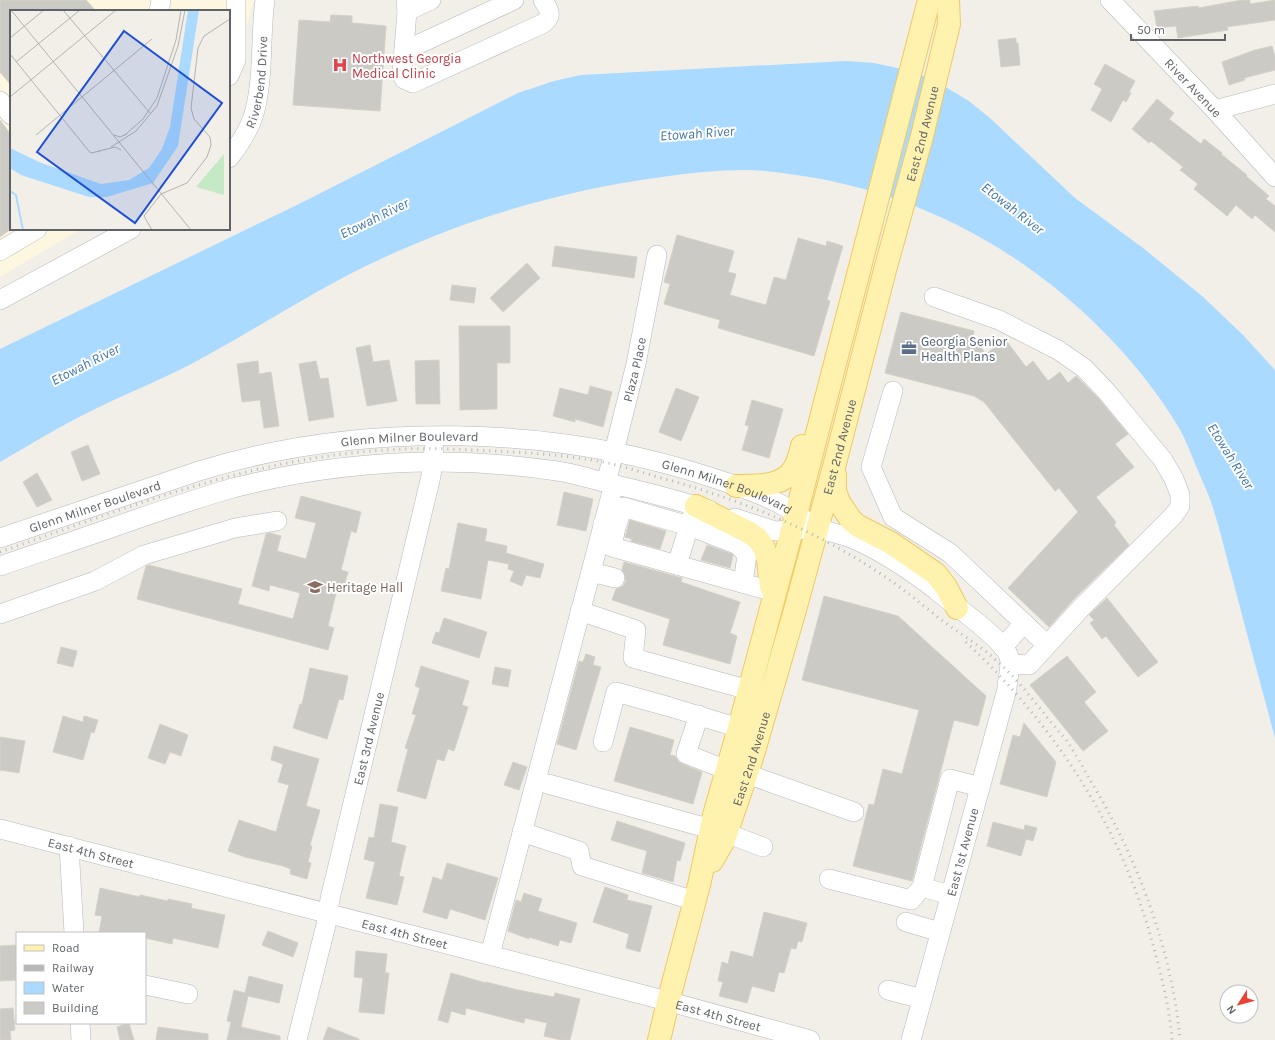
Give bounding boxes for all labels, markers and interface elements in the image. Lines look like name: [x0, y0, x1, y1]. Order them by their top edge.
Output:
inset map: [10, 10, 230, 230]
scale bar: [1131, 16, 1225, 42]
text: 50 m: [1137, 23, 1165, 37]
street label: Riverbend Drive: [242, 35, 270, 131]
place label: Northwest Georgia Medical Clinic: [352, 51, 461, 81]
street label: River Avenue: [1162, 55, 1225, 121]
hospital icon: Northwest Georgia Medical Clinic: [331, 56, 349, 74]
street label: East 2nd Avenue: [903, 84, 942, 183]
water label: Etowah River: [659, 122, 736, 145]
water label: Etowah River: [978, 179, 1048, 239]
water label: Etowah River: [337, 194, 413, 242]
place label: Georgia Senior Health Plans: [921, 334, 1007, 364]
street label: Plaza Place: [620, 336, 649, 403]
water label: Etowah River: [48, 339, 123, 389]
office icon: Georgia Senior Health Plans: [900, 339, 918, 357]
street label: East 2nd Avenue: [820, 397, 859, 496]
water label: Etowah River: [1204, 420, 1258, 493]
street label: Glenn Milner Boulevard: [340, 429, 479, 449]
street label: Glenn Milner Boulevard: [660, 456, 795, 517]
street label: Glenn Milner Boulevard: [27, 477, 163, 536]
school or university icon: Heritage Hall: [306, 578, 324, 596]
place label: Heritage Hall: [327, 580, 403, 595]
street label: East 3rd Avenue: [350, 690, 387, 787]
street label: East 2nd Avenue: [729, 709, 773, 808]
street label: East 1st Avenue: [943, 806, 982, 898]
street label: East 4th Street: [46, 835, 136, 871]
street label: East 4th Street: [360, 916, 449, 952]
legend: [16, 932, 146, 1024]
text: Road: [52, 941, 80, 955]
text: Railway: [52, 961, 94, 975]
text: Water: [52, 981, 85, 995]
north arrow: [1219, 984, 1259, 1024]
street label: East 4th Street: [674, 997, 763, 1034]
text: Building: [52, 1001, 99, 1015]
text: N: [1224, 1003, 1239, 1017]

